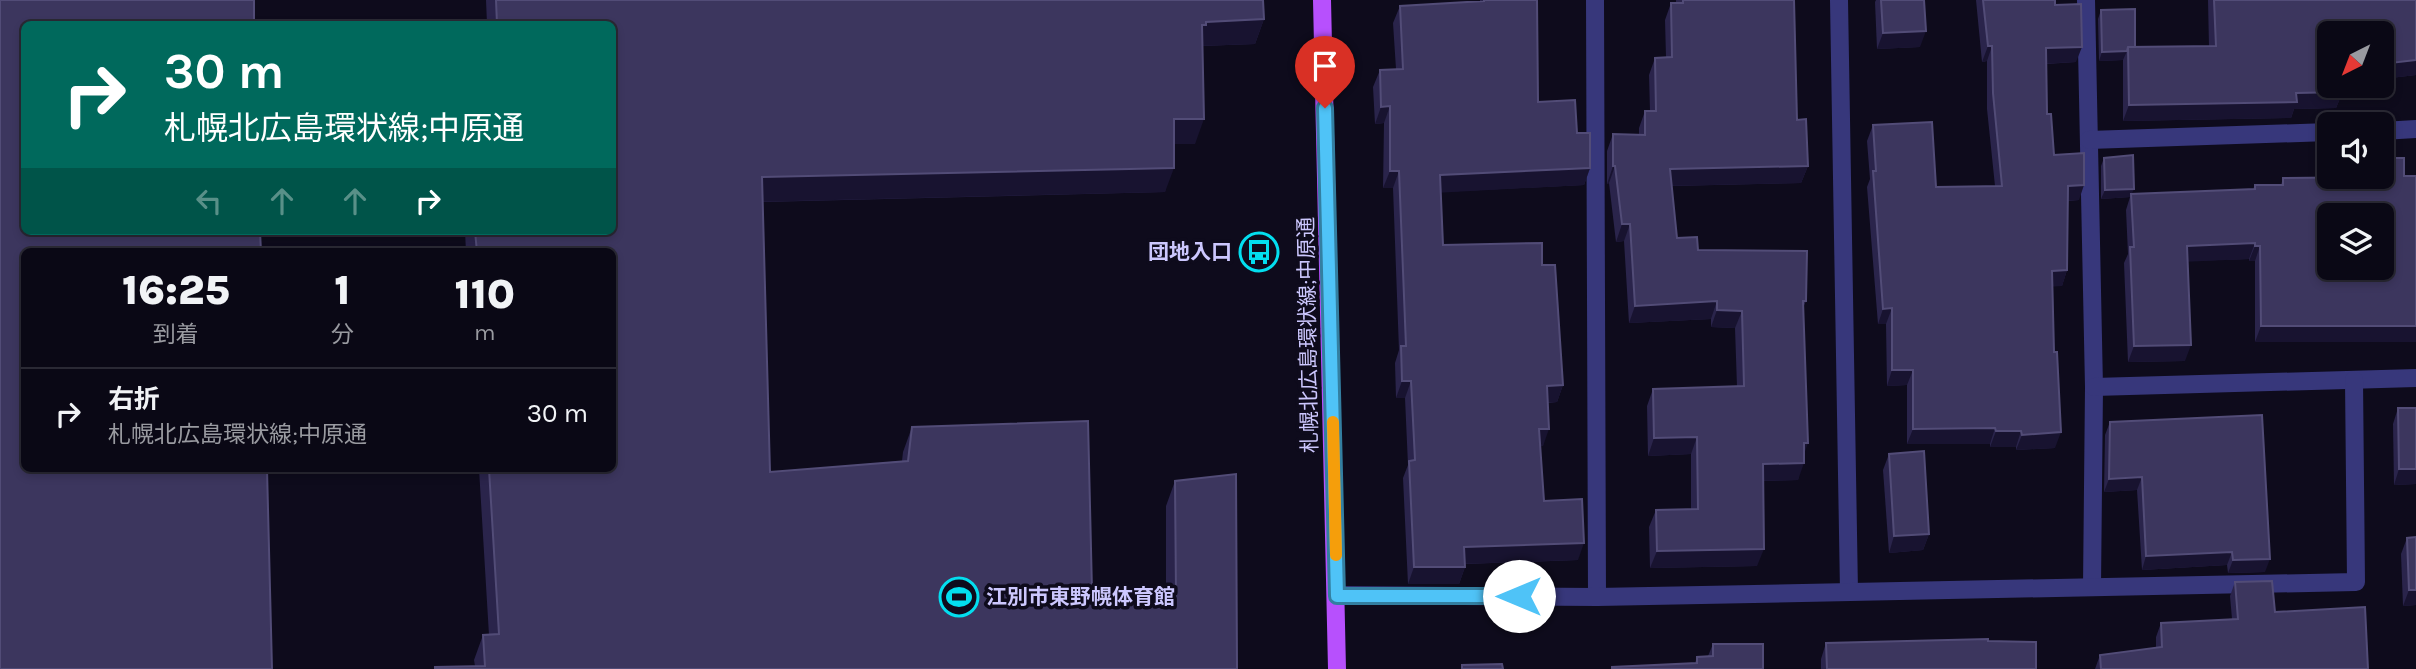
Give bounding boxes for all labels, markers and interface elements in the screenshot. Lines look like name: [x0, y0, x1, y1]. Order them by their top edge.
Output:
north arrow: [2317, 21, 2394, 98]
map controls: [2317, 21, 2394, 280]
pin: [1295, 36, 1355, 108]
text: 30 m: [164, 43, 284, 100]
icon: arrive: [1306, 47, 1344, 85]
icon: right: [49, 49, 140, 140]
text: 札幌北広島環状線;中原通: [164, 110, 524, 147]
button: sound: [2317, 112, 2394, 189]
icon: left: [190, 182, 228, 220]
icon: ahead: [263, 182, 301, 220]
icon: ahead: [336, 182, 374, 220]
icon: right: [409, 182, 447, 220]
button: layers: [2317, 203, 2394, 280]
street label: 札幌北広島環状線;中原通: [1294, 217, 1322, 453]
bus stop icon: 団地入口: [1238, 231, 1280, 273]
place label: 団地入口: [1148, 240, 1232, 264]
text: 16:25: [122, 265, 230, 315]
text: 1: [334, 265, 350, 315]
text: 110: [455, 269, 515, 319]
text: m: [474, 319, 496, 346]
text: 到着: [153, 321, 199, 348]
text: 分: [331, 321, 354, 348]
text: 右折: [108, 384, 160, 415]
icon: right: [49, 395, 87, 433]
text: 30 m: [527, 398, 588, 429]
text: 札幌北広島環状線;中原通: [108, 421, 367, 448]
position arrow: [1482, 559, 1556, 633]
sports icon: 江別市東野幌体育館: [938, 576, 980, 618]
place label: 江別市東野幌体育館: [986, 585, 1175, 609]

